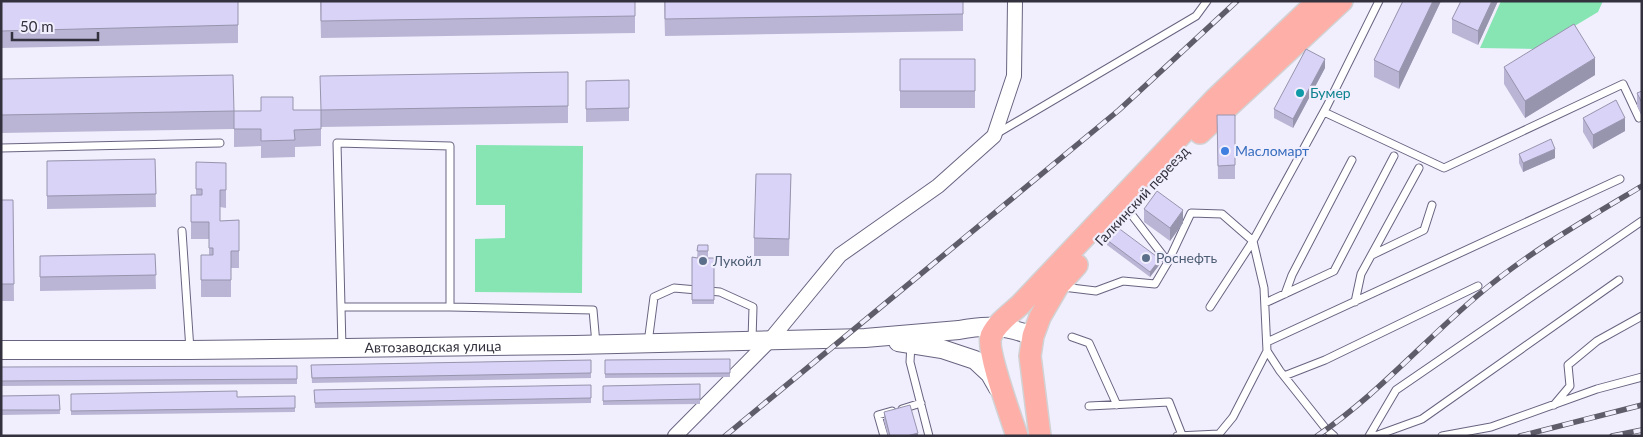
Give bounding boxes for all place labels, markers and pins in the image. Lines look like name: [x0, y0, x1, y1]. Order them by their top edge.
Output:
place label: Бумер: [1310, 84, 1351, 101]
marker: Бумер: [1294, 87, 1306, 99]
place label: Масломарт: [1235, 142, 1309, 159]
marker: Масломарт: [1219, 145, 1231, 157]
place label: Роснефть: [1156, 249, 1218, 266]
place label: Лукойл: [712, 252, 761, 269]
marker: Роснефть: [1140, 252, 1152, 264]
marker: Лукойл: [697, 255, 709, 267]

